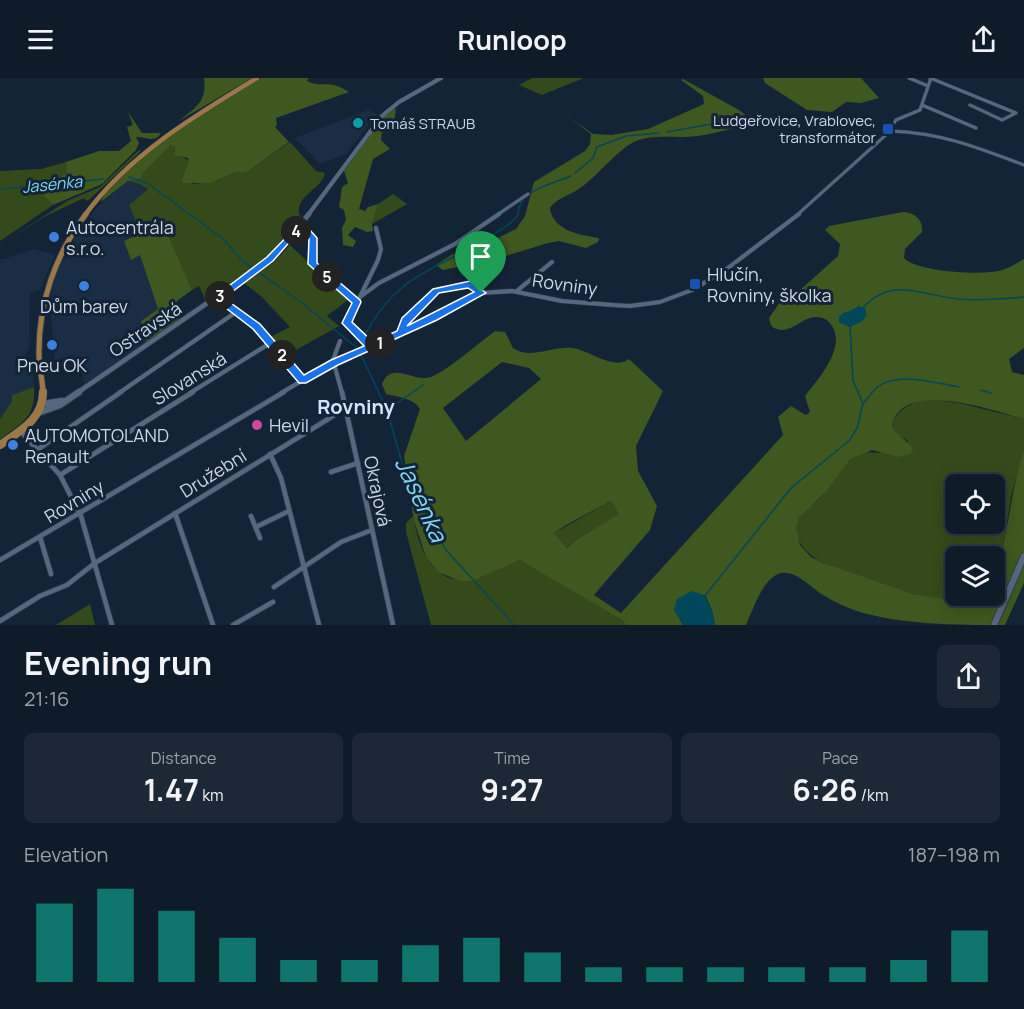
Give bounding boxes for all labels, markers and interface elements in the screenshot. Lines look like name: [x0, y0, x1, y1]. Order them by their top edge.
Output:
text: Runloop: [457, 21, 567, 58]
icon: menu: [24, 23, 57, 56]
icon: share: [967, 23, 1000, 56]
place label: Ludgeřovice, Vrablovec, transformátor: [713, 110, 877, 148]
place label: Tomáš STRAUB: [370, 113, 475, 134]
marker: Tomáš STRAUB: [351, 116, 365, 130]
marker: Ludgeřovice, Vrablovec, transformátor: [881, 122, 895, 136]
water label: Jasénka: [21, 170, 84, 198]
place label: Autocentrála s.r.o.: [66, 215, 174, 260]
pin: 4: [281, 216, 311, 246]
text: 4: [291, 220, 301, 242]
marker: Autocentrála s.r.o.: [47, 230, 61, 244]
pin: [455, 231, 506, 293]
icon: arrive: [464, 240, 497, 273]
pin: 5: [312, 262, 342, 292]
place label: Hlučín, Rovniny, školka: [707, 262, 831, 307]
text: 5: [322, 266, 332, 288]
street label: Rovniny: [531, 268, 600, 301]
marker: Hlučín, Rovniny, školka: [688, 277, 702, 291]
marker: Dům barev: [77, 279, 91, 293]
pin: 3: [205, 281, 235, 311]
text: 3: [215, 285, 225, 307]
place label: Dům barev: [40, 294, 128, 318]
street label: Ostravská: [104, 296, 186, 362]
pin: 1: [365, 328, 395, 358]
text: 1: [376, 332, 384, 354]
marker: Pneu OK: [45, 338, 59, 352]
pin: 2: [267, 340, 297, 370]
text: 2: [277, 344, 287, 366]
street label: Slovanská: [147, 346, 231, 410]
place label: Pneu OK: [17, 353, 87, 377]
district label: Rovniny: [317, 393, 396, 420]
place label: Hevil: [269, 413, 309, 437]
marker: Hevil: [250, 418, 264, 432]
place label: AUTOMOTOLAND Renault: [25, 423, 169, 468]
marker: AUTOMOTOLAND Renault: [6, 438, 20, 452]
street label: Družební: [175, 443, 251, 503]
water label: Jasénka: [388, 451, 457, 548]
street label: Okrajová: [359, 454, 397, 528]
street label: Rovniny: [40, 474, 109, 528]
map controls: [945, 474, 1005, 606]
button: locate: [945, 474, 1005, 534]
button: layers: [945, 546, 1005, 606]
text: Evening run: [24, 640, 212, 685]
button: share: [937, 645, 1000, 708]
text: 21:16: [24, 685, 69, 712]
text: Distance: [151, 747, 216, 769]
text: Time: [494, 747, 530, 769]
text: Pace: [822, 747, 858, 769]
text: 1.47: [144, 769, 199, 810]
text: 9:27: [481, 769, 543, 810]
text: 6:26: [792, 769, 858, 810]
text: km: [199, 784, 224, 806]
text: /km: [858, 784, 889, 806]
text: Elevation: [24, 841, 108, 868]
text: 187–198 m: [908, 841, 1000, 868]

